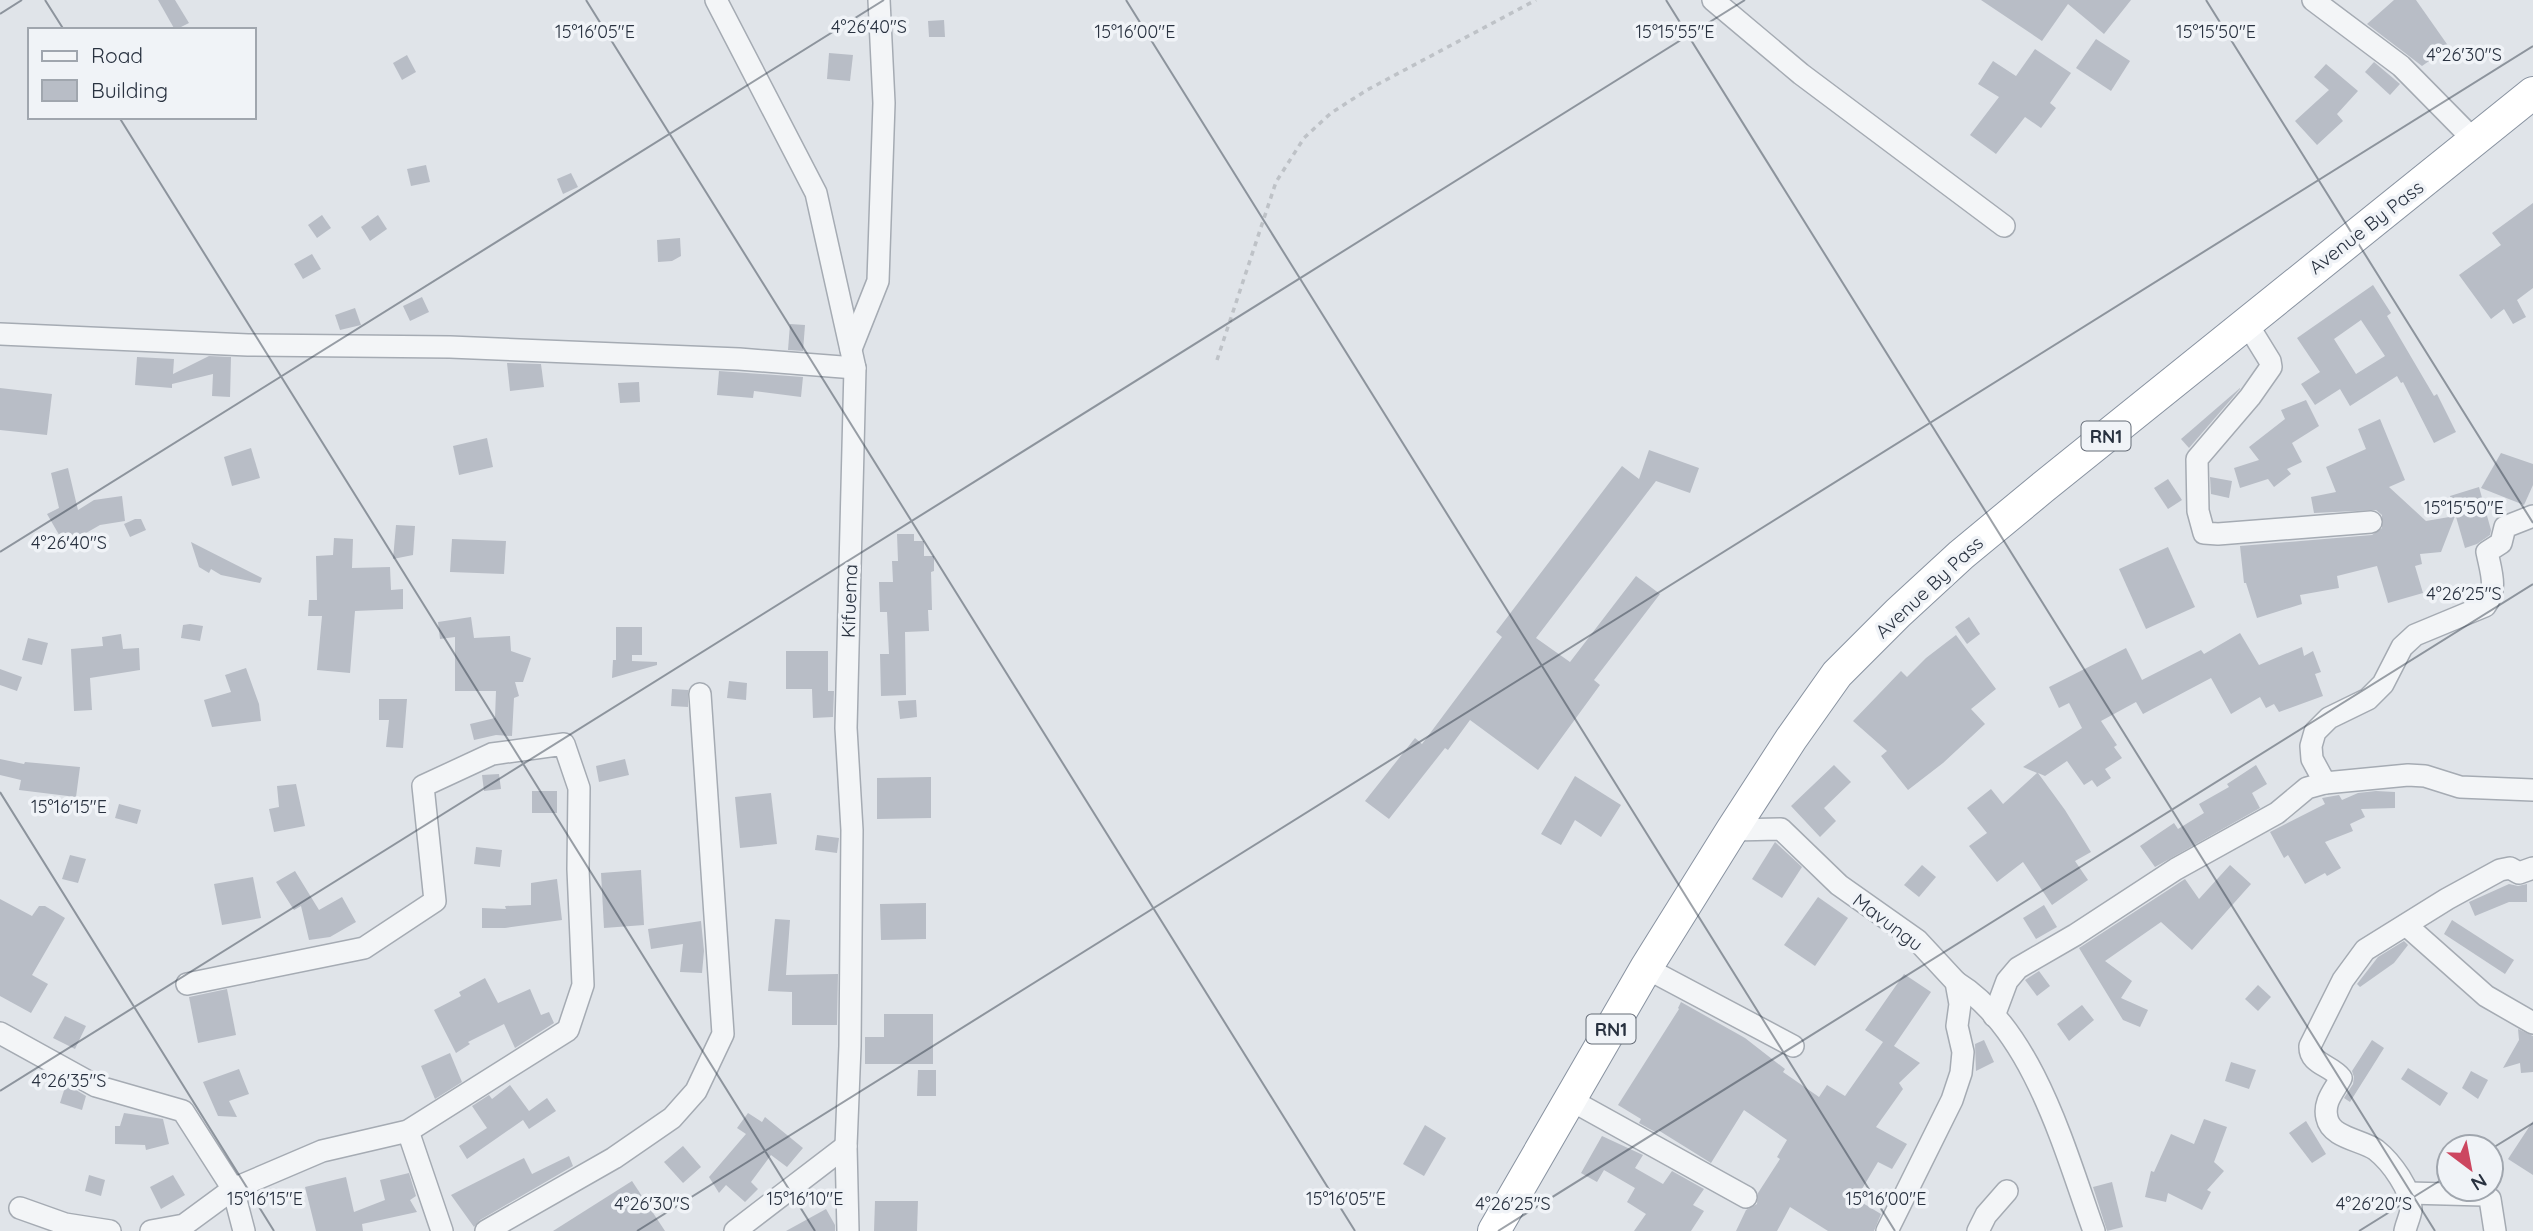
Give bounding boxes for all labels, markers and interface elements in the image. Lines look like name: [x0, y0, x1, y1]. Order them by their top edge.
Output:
text: 4°26'40"S: [831, 15, 907, 38]
text: 15°16'05"E: [555, 20, 635, 43]
text: 15°16'00"E: [1095, 20, 1175, 43]
text: 15°15'55"E: [1635, 20, 1715, 43]
text: 15°15'50"E: [2176, 20, 2256, 43]
legend: [28, 28, 256, 119]
text: Road: [91, 42, 143, 68]
text: 4°26'30"S: [2426, 43, 2502, 66]
text: Building: [91, 77, 168, 103]
street label: Avenue By Pass: [2304, 175, 2428, 279]
road number: RN1: [2082, 422, 2130, 450]
text: 15°15'50"E: [2424, 496, 2504, 519]
text: 4°26'40"S: [31, 531, 107, 554]
street label: Avenue By Pass: [1870, 531, 1988, 643]
street label: Kifuema: [836, 564, 862, 638]
text: 4°26'25"S: [2426, 582, 2502, 605]
text: 15°16'15"E: [31, 795, 107, 818]
street label: Mavungu: [1848, 888, 1928, 956]
road number: RN1: [1586, 1014, 1636, 1044]
text: 4°26'35"S: [32, 1069, 106, 1092]
north arrow: [2435, 1133, 2505, 1203]
text: N: [2467, 1169, 2491, 1196]
text: 15°16'15"E: [227, 1187, 303, 1210]
text: 15°16'10"E: [767, 1187, 843, 1210]
text: 15°16'05"E: [1306, 1187, 1386, 1210]
text: 15°16'00"E: [1846, 1187, 1926, 1210]
text: 4°26'30"S: [614, 1192, 690, 1215]
text: 4°26'25"S: [1475, 1192, 1551, 1215]
text: 4°26'20"S: [2336, 1192, 2412, 1215]

